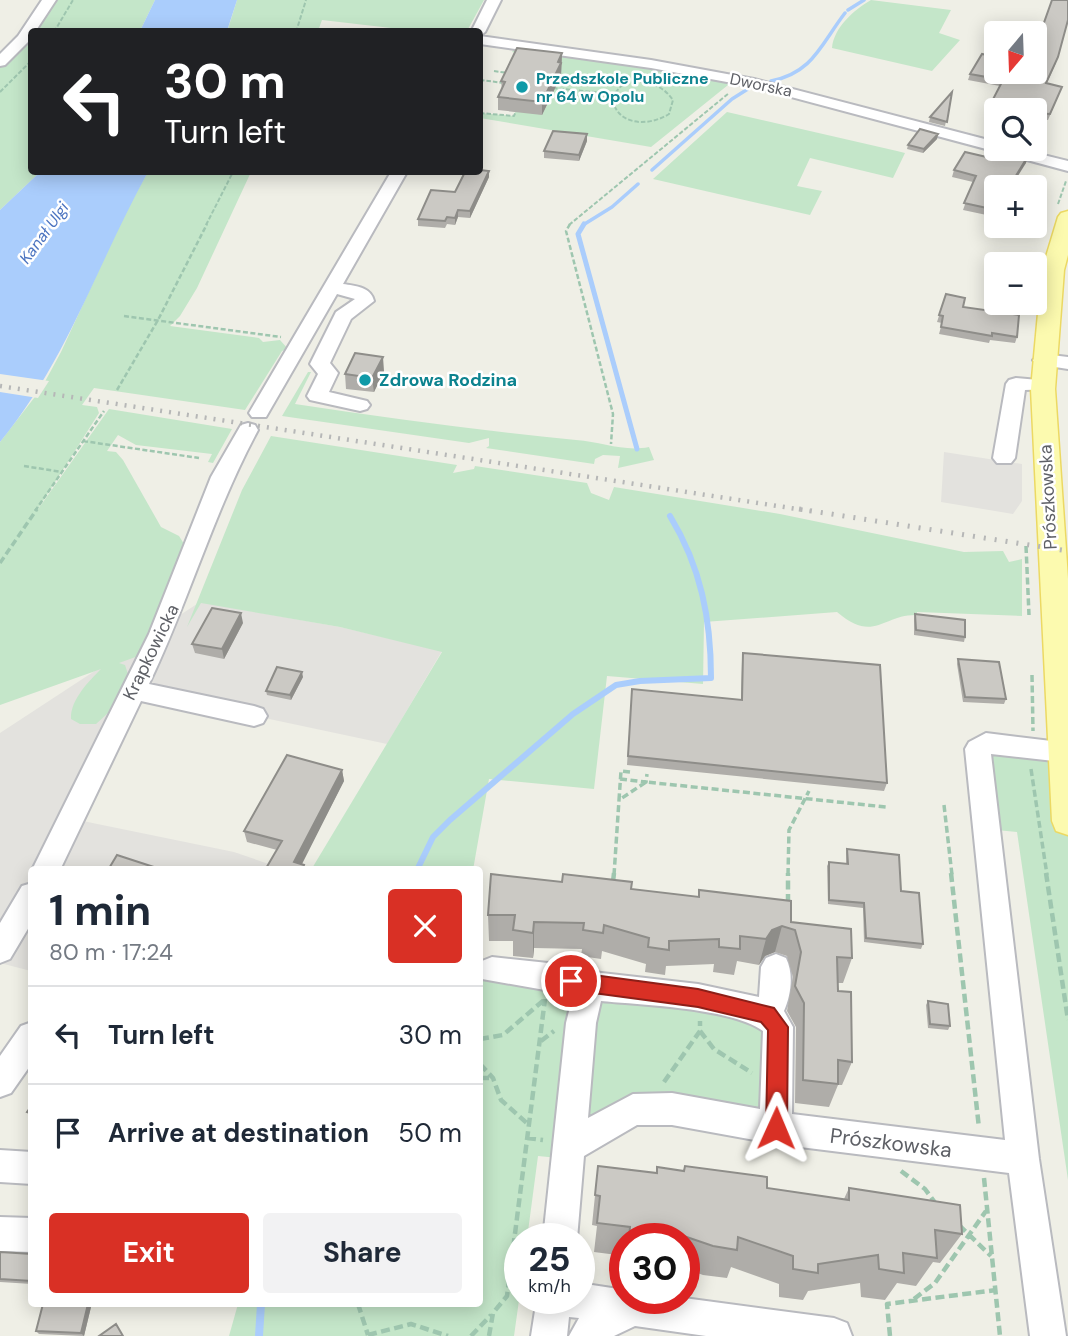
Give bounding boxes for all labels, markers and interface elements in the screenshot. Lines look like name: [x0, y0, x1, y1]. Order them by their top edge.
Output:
north arrow: [984, 21, 1046, 84]
map controls: [984, 21, 1047, 315]
text: 30 m: [164, 49, 286, 113]
icon: left: [49, 56, 140, 147]
place label: Przedszkole Publiczne nr 64 w Opolu: [536, 68, 709, 107]
street label: Dworska: [728, 68, 794, 102]
marker: Przedszkole Publiczne nr 64 w Opolu: [514, 79, 530, 95]
button: search: [984, 98, 1047, 161]
text: Turn left: [164, 111, 286, 153]
button: +: [984, 175, 1047, 238]
water label: Kanał Ulgi: [15, 197, 74, 268]
button: −: [984, 252, 1047, 315]
place label: Zdrowa Rodzina: [379, 368, 517, 392]
marker: Zdrowa Rodzina: [357, 372, 373, 388]
street label: Prószkowska: [1033, 444, 1063, 550]
street label: Krapkowicka: [117, 600, 185, 704]
text: 1 min: [49, 883, 151, 938]
button: close: [388, 889, 462, 963]
text: 80 m · 17:24: [49, 937, 173, 967]
pin: [541, 951, 601, 1011]
icon: arrive: [552, 962, 590, 1000]
icon: left: [49, 1016, 87, 1054]
text: Turn left: [108, 1018, 215, 1052]
text: 30 m: [399, 1018, 462, 1052]
position arrow: [739, 1091, 813, 1165]
icon: arrive: [49, 1114, 87, 1152]
text: Arrive at destination: [108, 1116, 369, 1150]
text: 50 m: [398, 1116, 462, 1150]
street label: Prószkowska: [828, 1122, 954, 1164]
button: Exit: [49, 1213, 249, 1293]
button: Share: [263, 1213, 462, 1293]
speed limit sign: 30: [609, 1223, 700, 1314]
text: 25: [529, 1236, 570, 1282]
text: km/h: [528, 1274, 571, 1298]

